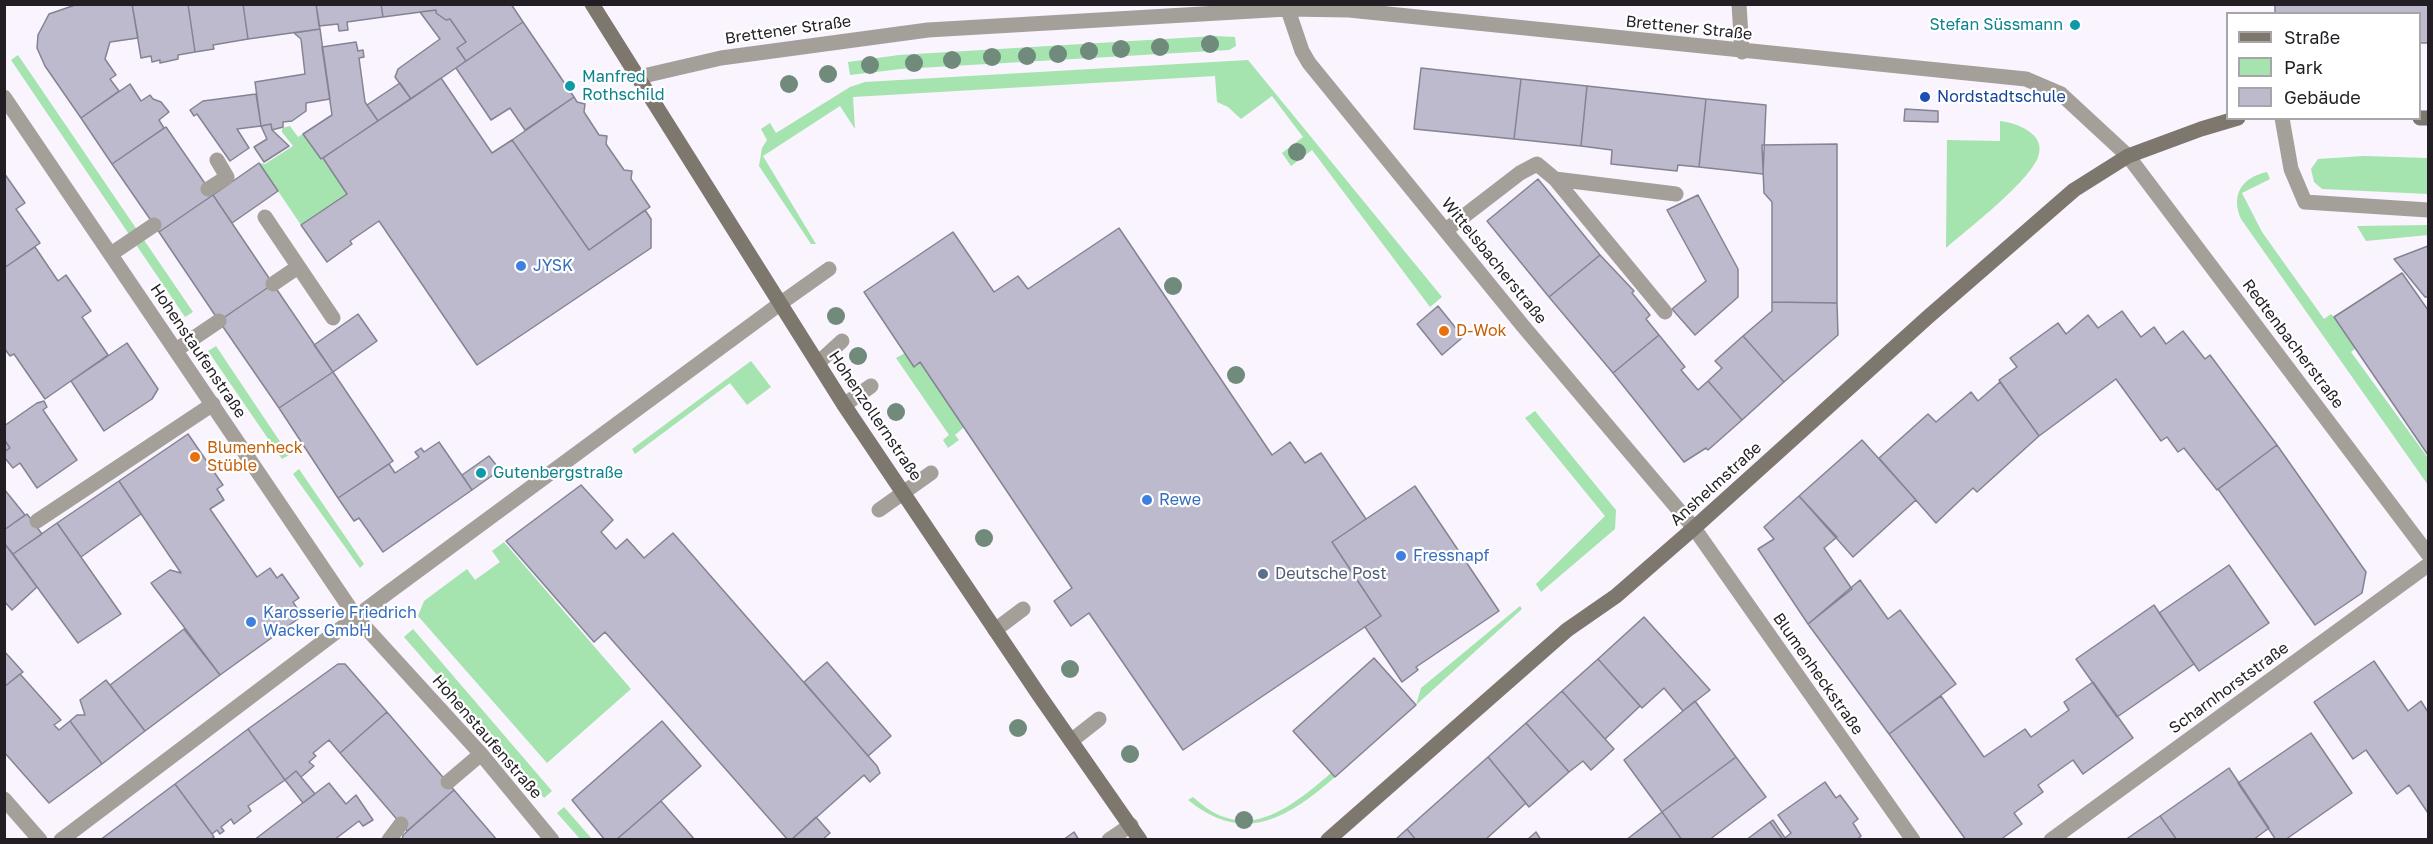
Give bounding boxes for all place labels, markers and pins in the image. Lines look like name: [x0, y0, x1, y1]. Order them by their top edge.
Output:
place label: Stefan Süssmann: [1929, 15, 2063, 35]
marker: Stefan Süssmann: [2068, 18, 2082, 32]
place label: Manfred Rothschild: [582, 67, 665, 105]
marker: Manfred Rothschild: [563, 79, 577, 93]
place label: Nordstadtschule: [1937, 87, 2066, 107]
marker: Nordstadtschule: [1918, 90, 1932, 104]
place label: JYSK: [533, 256, 573, 276]
marker: JYSK: [514, 259, 528, 273]
place label: D-Wok: [1456, 321, 1507, 341]
marker: D-Wok: [1437, 324, 1451, 338]
place label: Blumenheck Stüble: [207, 438, 303, 476]
marker: Blumenheck Stüble: [188, 450, 202, 464]
place label: Gutenbergstraße: [493, 463, 623, 483]
marker: Gutenbergstraße: [474, 466, 488, 480]
place label: Rewe: [1159, 490, 1201, 510]
marker: Rewe: [1140, 493, 1154, 507]
place label: Fressnapf: [1413, 546, 1489, 566]
marker: Fressnapf: [1394, 549, 1408, 563]
place label: Deutsche Post: [1275, 564, 1387, 584]
marker: Deutsche Post: [1256, 567, 1270, 581]
place label: Karosserie Friedrich Wacker GmbH: [263, 603, 417, 641]
marker: Karosserie Friedrich Wacker GmbH: [244, 615, 258, 629]

